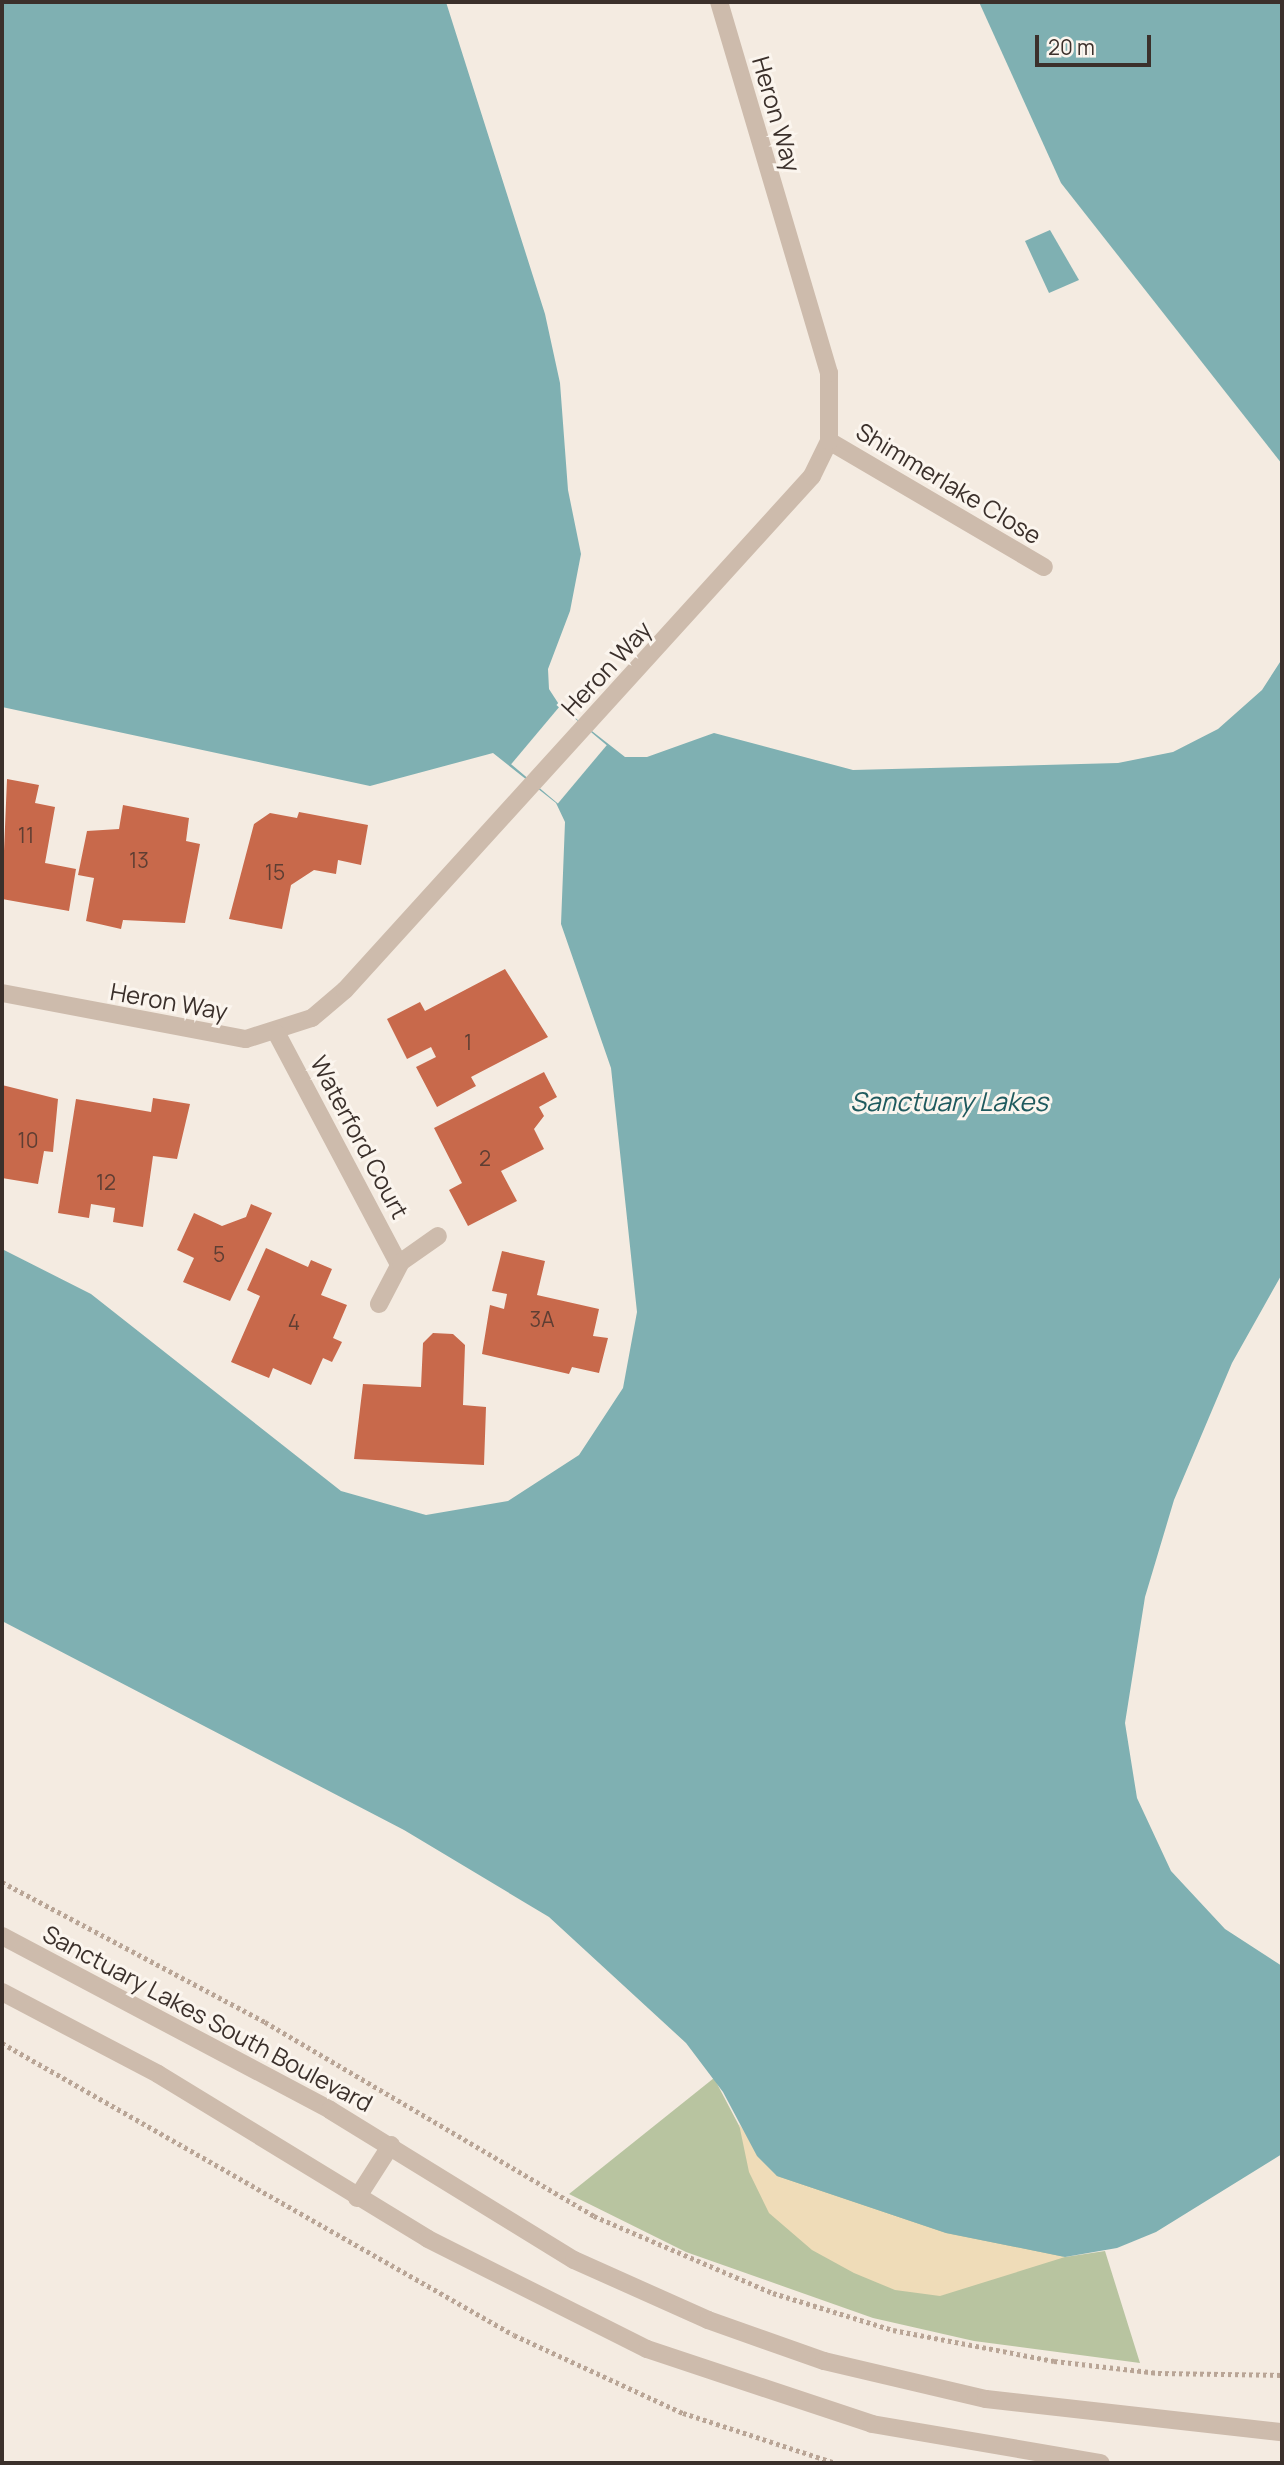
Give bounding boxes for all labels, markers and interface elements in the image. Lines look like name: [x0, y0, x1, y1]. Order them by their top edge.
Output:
scale bar: [1039, 21, 1154, 65]
text: 20 m: [1048, 33, 1095, 61]
street label: Heron Way: [747, 53, 807, 175]
street label: Shimmerlake Close: [851, 416, 1047, 550]
street label: Heron Way: [555, 615, 657, 721]
house number: 11: [18, 822, 34, 848]
house number: 13: [129, 847, 149, 873]
house number: 15: [265, 859, 285, 885]
street label: Heron Way: [108, 977, 230, 1025]
house number: 1: [464, 1029, 472, 1055]
street label: Waterford Court: [305, 1051, 415, 1223]
water label: Sanctuary Lakes: [850, 1086, 1048, 1118]
house number: 10: [18, 1127, 38, 1153]
house number: 2: [479, 1145, 491, 1171]
house number: 12: [96, 1169, 116, 1195]
house number: 5: [213, 1241, 225, 1267]
house number: 3A: [530, 1306, 554, 1332]
house number: 4: [288, 1309, 300, 1335]
street label: Sanctuary Lakes South Boulevard: [38, 1919, 378, 2117]

